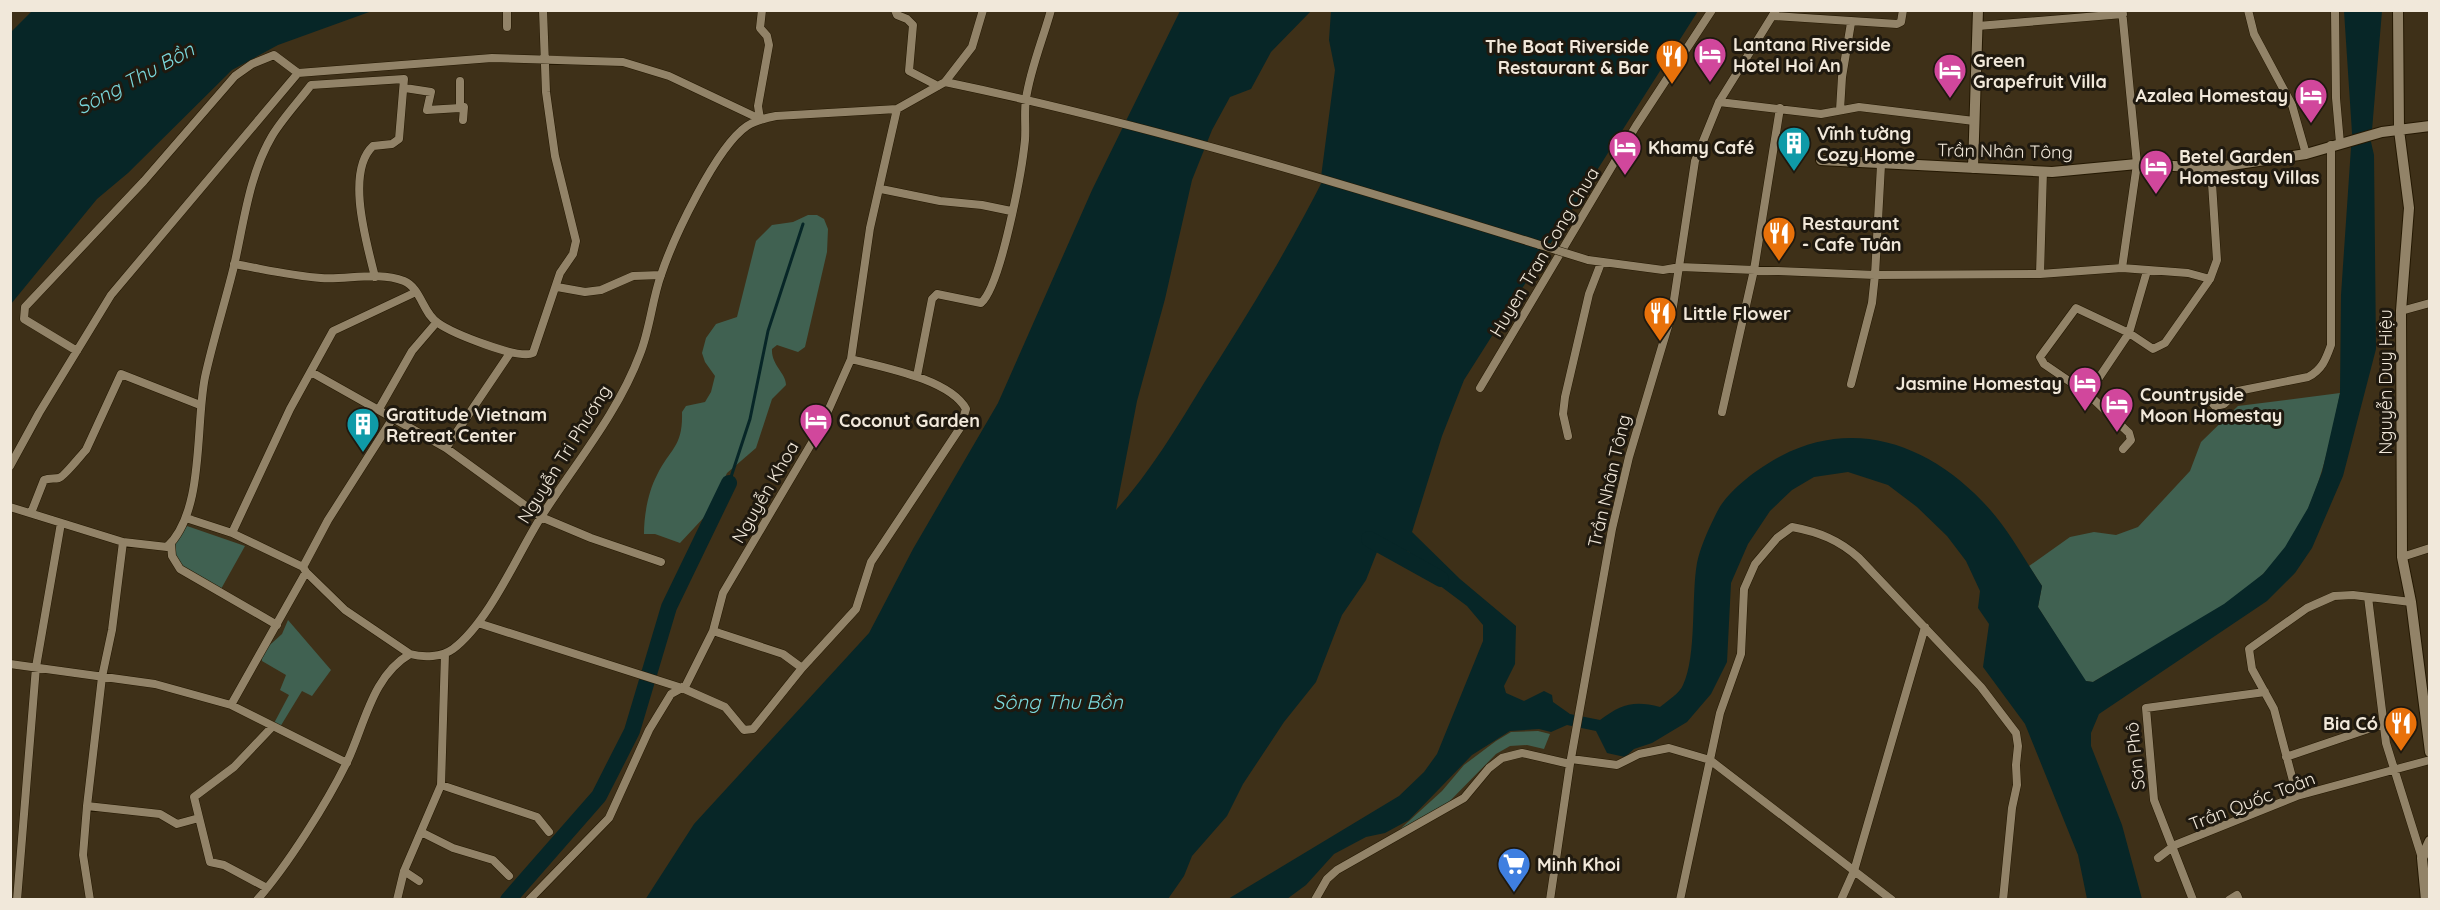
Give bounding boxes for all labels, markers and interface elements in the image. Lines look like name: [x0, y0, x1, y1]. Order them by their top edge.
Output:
place label: Lantana Riverside Hotel Hoi An: [1733, 33, 1891, 77]
place label: The Boat Riverside Restaurant & Bar: [1485, 35, 1649, 79]
water label: Sông Thu Bồn: [72, 36, 199, 119]
hotel icon: Lantana Riverside Hotel Hoi An: [1692, 36, 1728, 83]
restaurant icon: The Boat Riverside Restaurant & Bar: [1654, 38, 1690, 85]
place label: Green Grapefruit Villa: [1973, 49, 2107, 93]
hotel icon: Green Grapefruit Villa: [1932, 52, 1968, 99]
hotel icon: Azalea Homestay: [2293, 77, 2329, 124]
place label: Azalea Homestay: [2135, 84, 2288, 107]
place label: Vĩnh tường Cozy Home: [1817, 122, 1915, 166]
building icon: Vĩnh tường Cozy Home: [1776, 125, 1812, 172]
hotel icon: Khamy Café: [1607, 129, 1643, 176]
place label: Khamy Café: [1648, 136, 1754, 159]
street label: Trần Nhân Tông: [1937, 138, 2073, 164]
place label: Betel Garden Homestay Villas: [2179, 145, 2320, 189]
hotel icon: Betel Garden Homestay Villas: [2138, 148, 2174, 195]
street label: Huyen Tran Cong Chua: [1484, 163, 1604, 341]
place label: Restaurant - Cafe Tuân: [1802, 212, 1901, 256]
restaurant icon: Restaurant - Cafe Tuân: [1761, 215, 1797, 262]
restaurant icon: Little Flower: [1642, 295, 1678, 342]
place label: Little Flower: [1683, 302, 1791, 325]
street label: Nguyễn Duy Hiệu: [2374, 309, 2397, 455]
hotel icon: Jasmine Homestay: [2067, 365, 2103, 412]
place label: Jasmine Homestay: [1896, 372, 2062, 395]
street label: Nguyễn Tri Phương: [512, 380, 616, 528]
place label: Countryside Moon Homestay: [2140, 383, 2282, 427]
hotel icon: Countryside Moon Homestay: [2099, 386, 2135, 433]
hotel icon: Coconut Garden: [798, 402, 834, 449]
place label: Gratitude Vietnam Retreat Center: [386, 403, 547, 447]
building icon: Gratitude Vietnam Retreat Center: [345, 406, 381, 453]
place label: Coconut Garden: [839, 409, 980, 432]
street label: Trần Nhân Tông: [1583, 412, 1635, 550]
street label: Nguyễn Khoa: [726, 437, 804, 547]
water label: Sông Thu Bồn: [993, 689, 1123, 714]
restaurant icon: Bia Có: [2383, 705, 2419, 752]
place label: Bia Có: [2323, 712, 2378, 735]
street label: Sơn Phô: [2120, 721, 2150, 791]
street label: Trần Quốc Toản: [2186, 766, 2318, 836]
supermarket icon: Minh Khoi: [1496, 846, 1532, 893]
place label: Minh Khoi: [1537, 853, 1620, 876]

